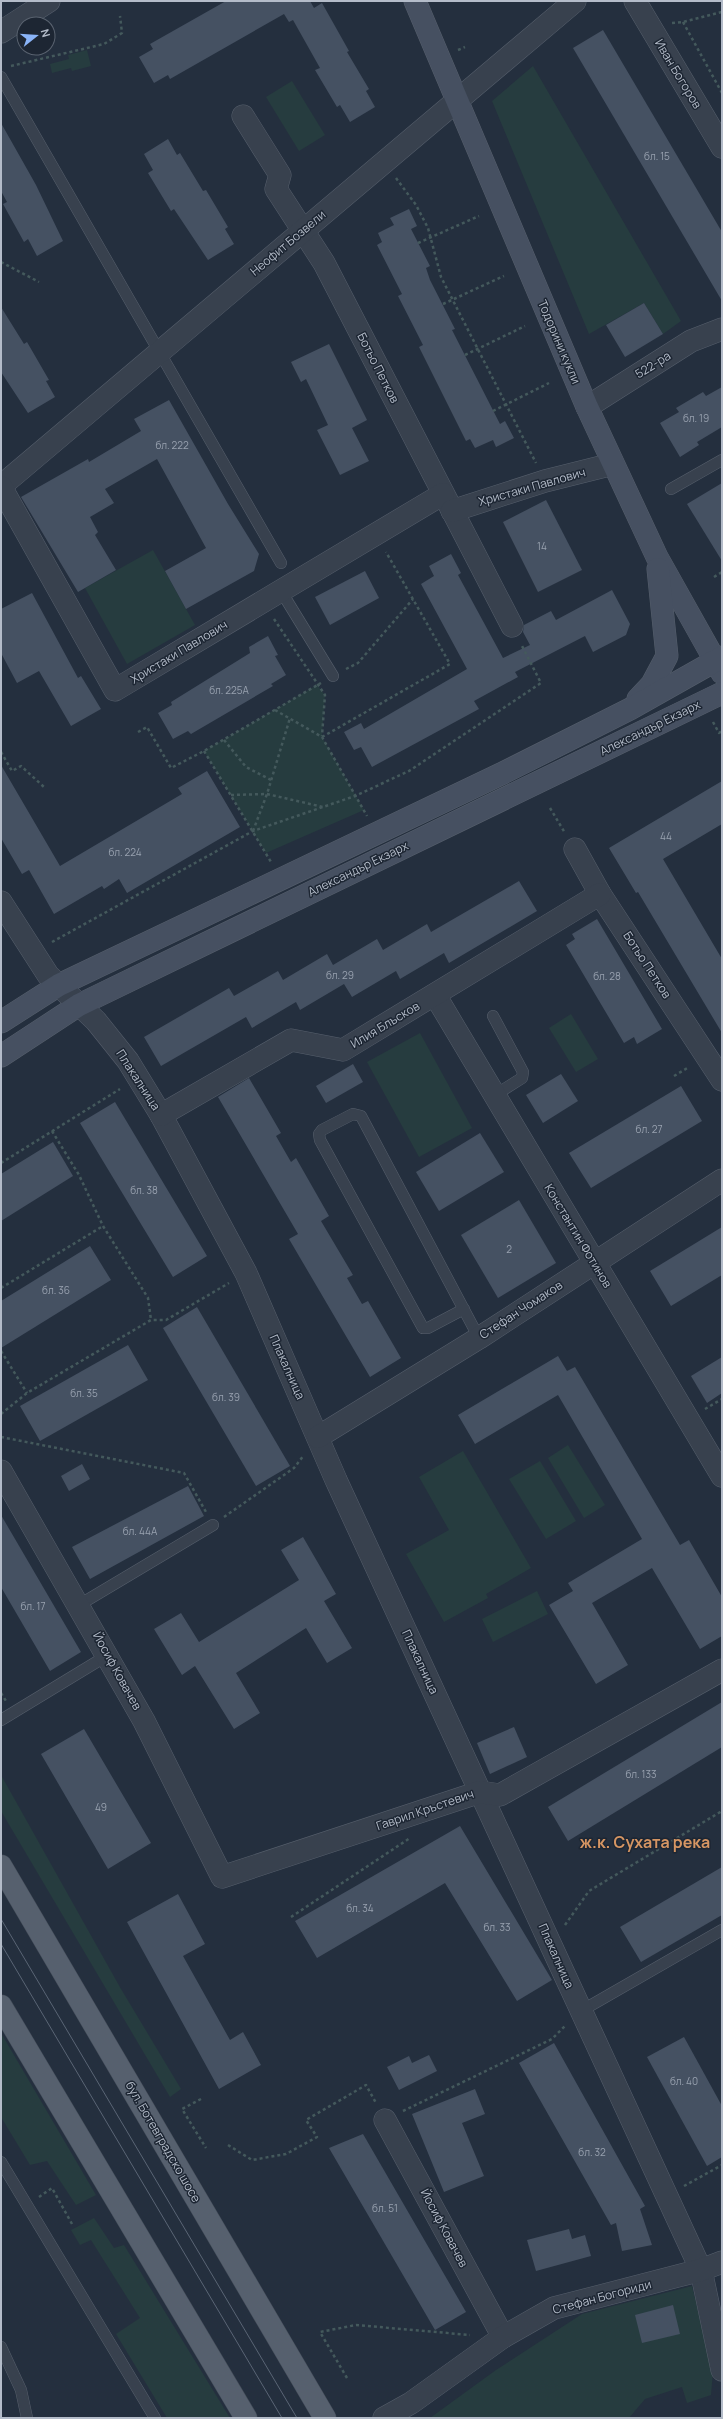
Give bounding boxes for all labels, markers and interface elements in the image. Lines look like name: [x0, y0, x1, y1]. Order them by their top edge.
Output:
north arrow: [16, 16, 56, 56]
text: N: [38, 27, 54, 39]
street label: Иван Богоров: [651, 36, 706, 112]
house number: бл. 15: [644, 149, 670, 163]
street label: Неофит Бозвели: [246, 206, 329, 279]
street label: Тодорини кукли: [534, 297, 585, 386]
street label: Ботьо Петков: [353, 330, 404, 406]
street label: 522-ра: [632, 347, 674, 382]
house number: бл. 19: [683, 411, 709, 425]
house number: бл. 222: [155, 438, 189, 452]
street label: Христаки Павлович: [476, 463, 587, 510]
house number: 14: [537, 539, 547, 553]
street label: Христаки Павлович: [127, 616, 230, 687]
house number: бл. 225А: [209, 683, 249, 697]
street label: Александър Екзарх: [597, 696, 703, 759]
house number: 44: [660, 829, 672, 843]
street label: Александър Екзарх: [305, 837, 411, 900]
house number: бл. 224: [108, 845, 142, 859]
street label: Ботьо Петков: [619, 928, 676, 1002]
house number: бл. 29: [326, 968, 354, 982]
house number: бл. 28: [593, 969, 621, 983]
street label: Илия Блъсков: [347, 997, 423, 1052]
street label: Плакалница: [112, 1046, 164, 1113]
house number: бл. 27: [636, 1122, 662, 1136]
street label: Константин Фотинов: [541, 1181, 616, 1291]
house number: бл. 38: [130, 1183, 158, 1197]
house number: 2: [506, 1242, 512, 1256]
street label: Стефан Чомаков: [476, 1276, 566, 1343]
house number: бл. 36: [42, 1283, 70, 1297]
street label: Плакалница: [266, 1332, 309, 1402]
house number: бл. 35: [70, 1386, 98, 1400]
house number: бл. 39: [212, 1390, 240, 1404]
house number: бл. 44А: [123, 1524, 158, 1538]
house number: бл. 17: [20, 1599, 46, 1613]
street label: Плакалница: [398, 1627, 443, 1697]
street label: Йосиф Ковачев: [89, 1629, 146, 1713]
house number: бл. 133: [625, 1767, 657, 1781]
street label: Гаврил Кръстевич: [374, 1785, 476, 1834]
house number: 49: [95, 1800, 107, 1814]
district label: ж.к. Сухата река: [580, 1831, 710, 1853]
house number: бл. 34: [346, 1901, 374, 1915]
house number: бл. 33: [483, 1920, 511, 1934]
street label: Плакалница: [535, 1921, 578, 1991]
house number: бл. 40: [670, 2074, 698, 2088]
street label: бул. Ботевградско шосе: [122, 2078, 205, 2205]
house number: бл. 32: [578, 2145, 606, 2159]
street label: Йосиф Ковачев: [417, 2186, 473, 2271]
house number: бл. 51: [372, 2201, 398, 2215]
street label: Стефан Богориди: [551, 2275, 653, 2318]

